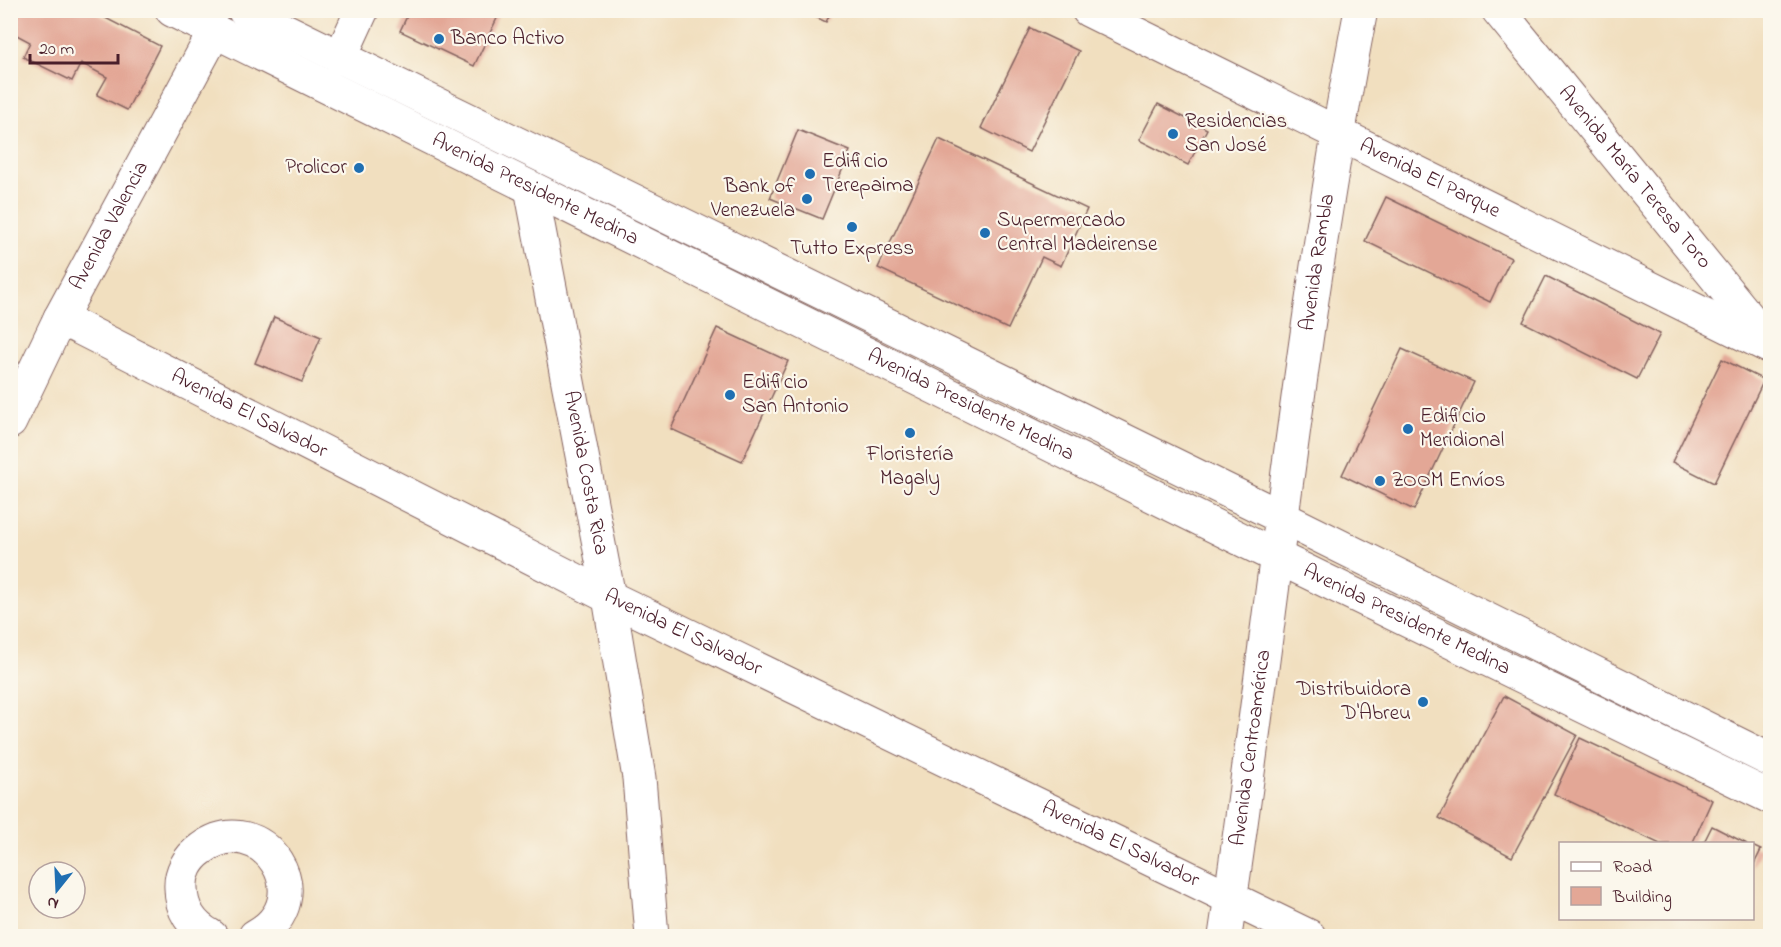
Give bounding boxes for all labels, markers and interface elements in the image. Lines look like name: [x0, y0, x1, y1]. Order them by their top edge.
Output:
place label: Banco Activo: [450, 24, 565, 54]
scale bar: [30, 27, 118, 65]
marker: Banco Activo: [432, 32, 446, 46]
text: 20 m: [39, 37, 74, 63]
street label: Avenida María Teresa Toro: [1551, 79, 1718, 276]
place label: Residencias San José: [1185, 107, 1287, 161]
street label: Avenida Presidente Medina: [426, 126, 644, 254]
marker: Residencias San José: [1166, 127, 1180, 141]
street label: Avenida El Parque: [1354, 131, 1506, 227]
place label: Edificio Terepaima: [822, 147, 914, 201]
place label: Prolicor: [285, 153, 347, 183]
street label: Avenida Valencia: [63, 156, 157, 296]
marker: Prolicor: [352, 161, 366, 175]
marker: Edificio Terepaima: [803, 167, 817, 181]
place label: Bank of Venezuela: [710, 172, 795, 226]
marker: Bank of Venezuela: [800, 192, 814, 206]
street label: Avenida Rambla: [1293, 192, 1343, 333]
place label: Supermercado Central Madeirense: [997, 206, 1158, 260]
marker: Tutto Express: [845, 220, 859, 234]
marker: Supermercado Central Madeirense: [978, 226, 992, 240]
place label: Tutto Express: [790, 234, 914, 264]
street label: Avenida Presidente Medina: [862, 341, 1079, 469]
street label: Avenida El Salvador: [165, 362, 333, 467]
place label: Edificio San Antonio: [742, 368, 849, 422]
street label: Avenida Costa Rica: [555, 388, 616, 557]
marker: Edificio San Antonio: [723, 388, 737, 402]
place label: Edificio Meridional: [1420, 402, 1504, 456]
marker: Edificio Meridional: [1401, 422, 1415, 436]
marker: Floristería Magaly: [903, 426, 917, 440]
place label: Floristería Magaly: [865, 440, 954, 496]
place label: ZOOM Envíos: [1392, 466, 1505, 496]
marker: ZOOM Envíos: [1373, 474, 1387, 488]
street label: Avenida Presidente Medina: [1298, 557, 1515, 683]
street label: Avenida El Salvador: [599, 582, 767, 684]
street label: Avenida Centroamérica: [1223, 648, 1279, 848]
place label: Distribuidora D'Abreu: [1295, 675, 1411, 729]
marker: Distribuidora D'Abreu: [1416, 695, 1430, 709]
street label: Avenida El Salvador: [1036, 794, 1205, 896]
legend: [1559, 842, 1754, 920]
text: Road: [1613, 855, 1652, 881]
north arrow: [27, 860, 87, 920]
text: Building: [1612, 885, 1672, 912]
text: N: [44, 889, 62, 915]

